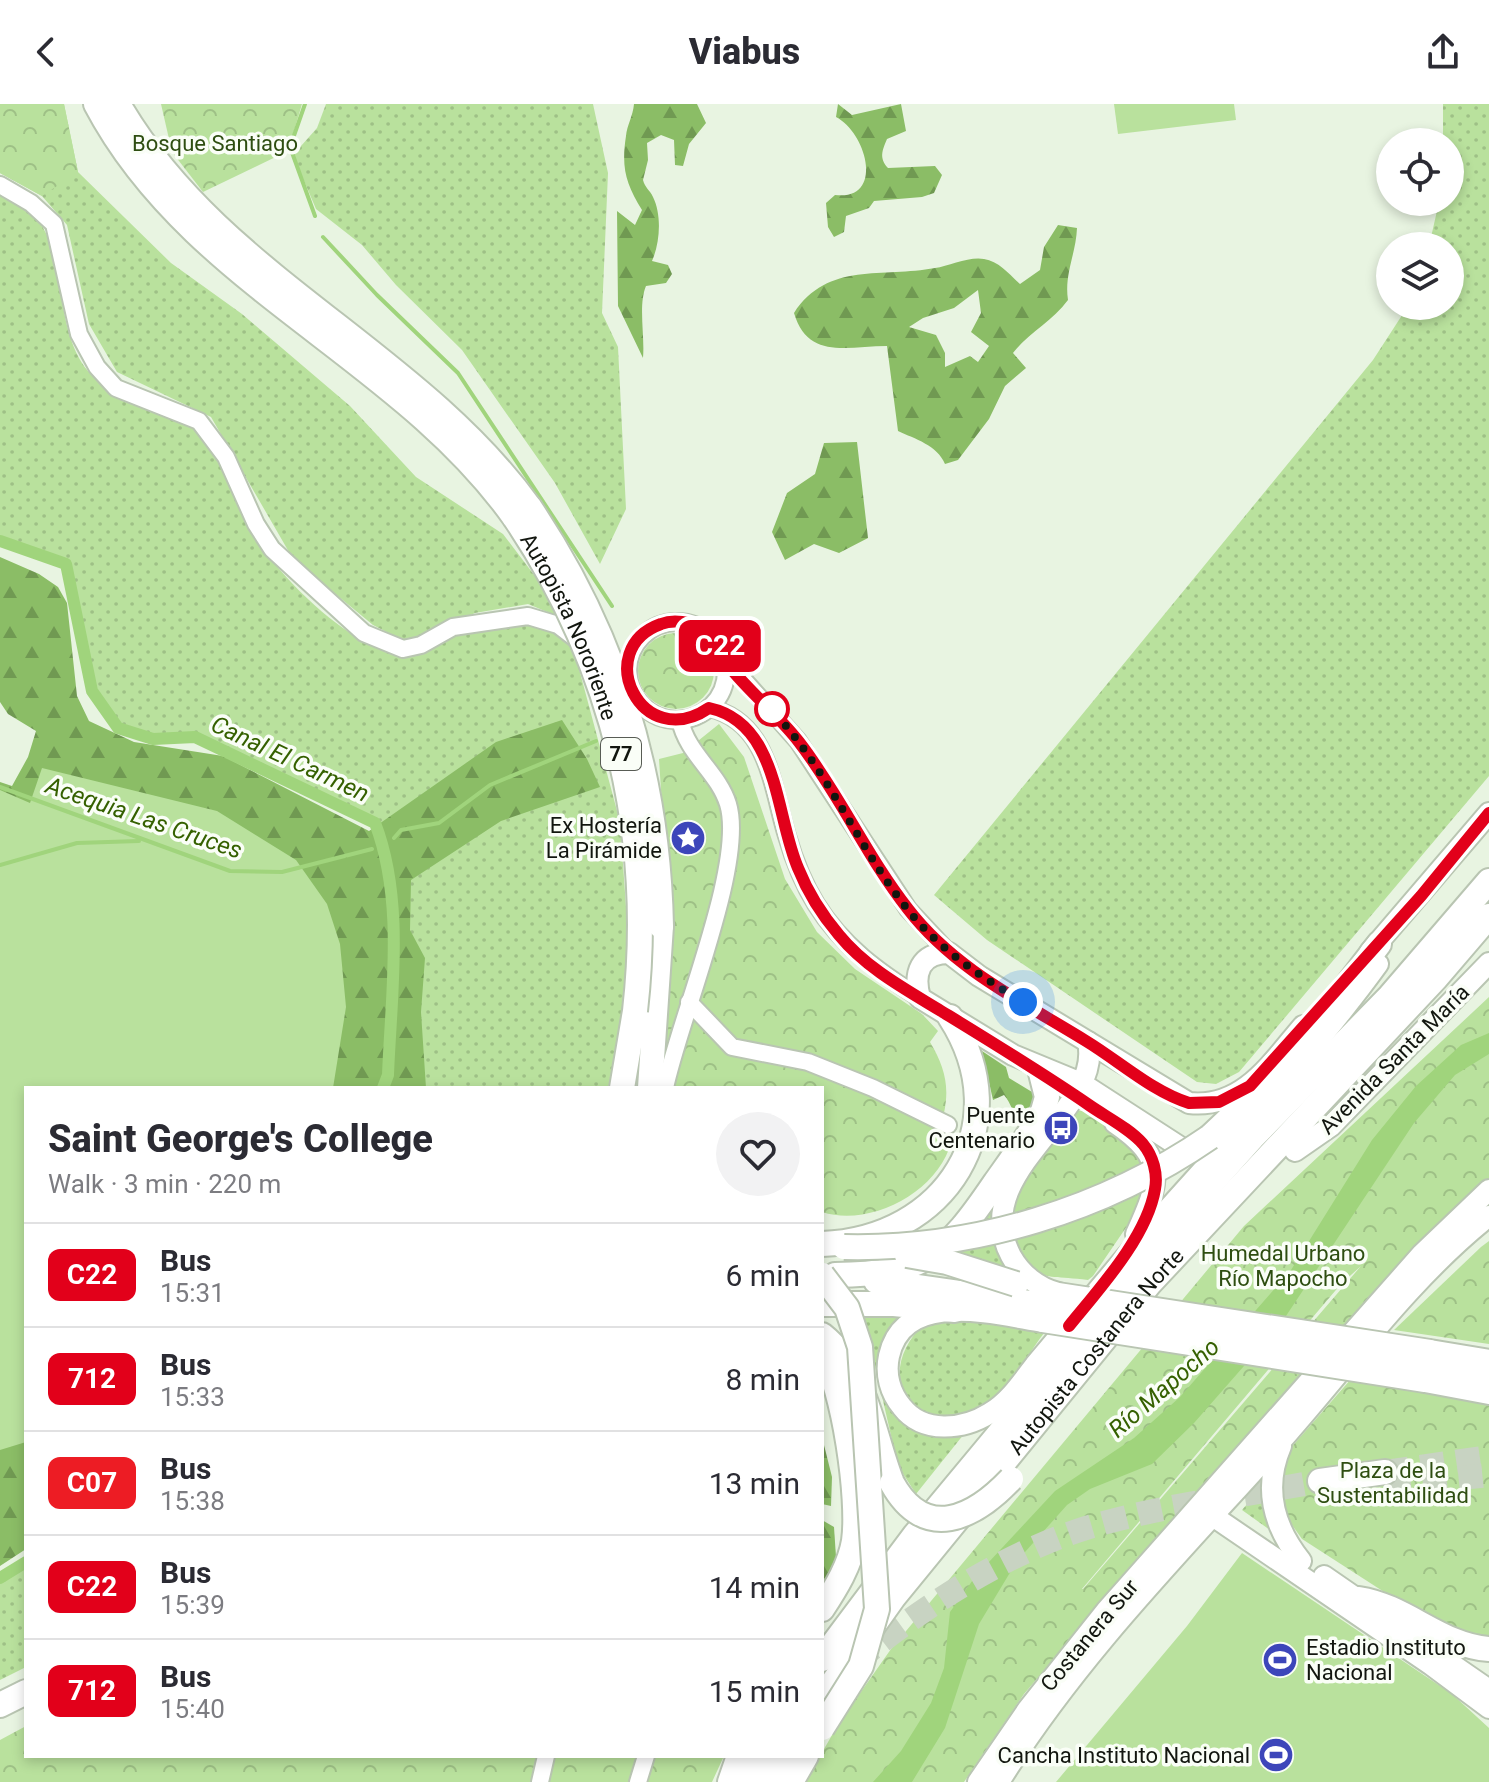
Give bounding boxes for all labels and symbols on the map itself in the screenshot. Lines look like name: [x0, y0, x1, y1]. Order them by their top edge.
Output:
park label: Bosque Santiago: [132, 131, 298, 156]
street label: Autopista Nororiente: [515, 529, 622, 723]
line badge: C22: [674, 620, 766, 672]
unlabelled marker: [755, 692, 789, 726]
water label: Canal El Carmen: [207, 710, 373, 808]
road number: 77: [601, 738, 641, 770]
water label: Acequia Las Cruces: [41, 771, 246, 865]
place label: Ex Hostería La Pirámide: [546, 813, 662, 863]
place icon: Ex Hostería La Pirámide: [669, 819, 707, 857]
street label: Avenida Santa María: [1314, 979, 1474, 1139]
your location: [1003, 982, 1043, 1022]
place label: Puente Centenario: [929, 1103, 1035, 1153]
bus stop icon: Puente Centenario: [1042, 1109, 1080, 1147]
park label: Humedal Urbano Río Mapocho: [1201, 1241, 1365, 1291]
street label: Autopista Costanera Norte: [1003, 1243, 1189, 1460]
water label: Río Mapocho: [1103, 1333, 1225, 1443]
park label: Plaza de la Sustentabilidad: [1317, 1458, 1469, 1508]
street label: Costanera Sur: [1035, 1574, 1144, 1696]
place label: Estadio Instituto Nacional: [1306, 1635, 1466, 1685]
sports icon: Estadio Instituto Nacional: [1261, 1641, 1299, 1679]
sports icon: Cancha Instituto Nacional: [1257, 1736, 1295, 1774]
place label: Cancha Instituto Nacional: [998, 1743, 1250, 1768]

